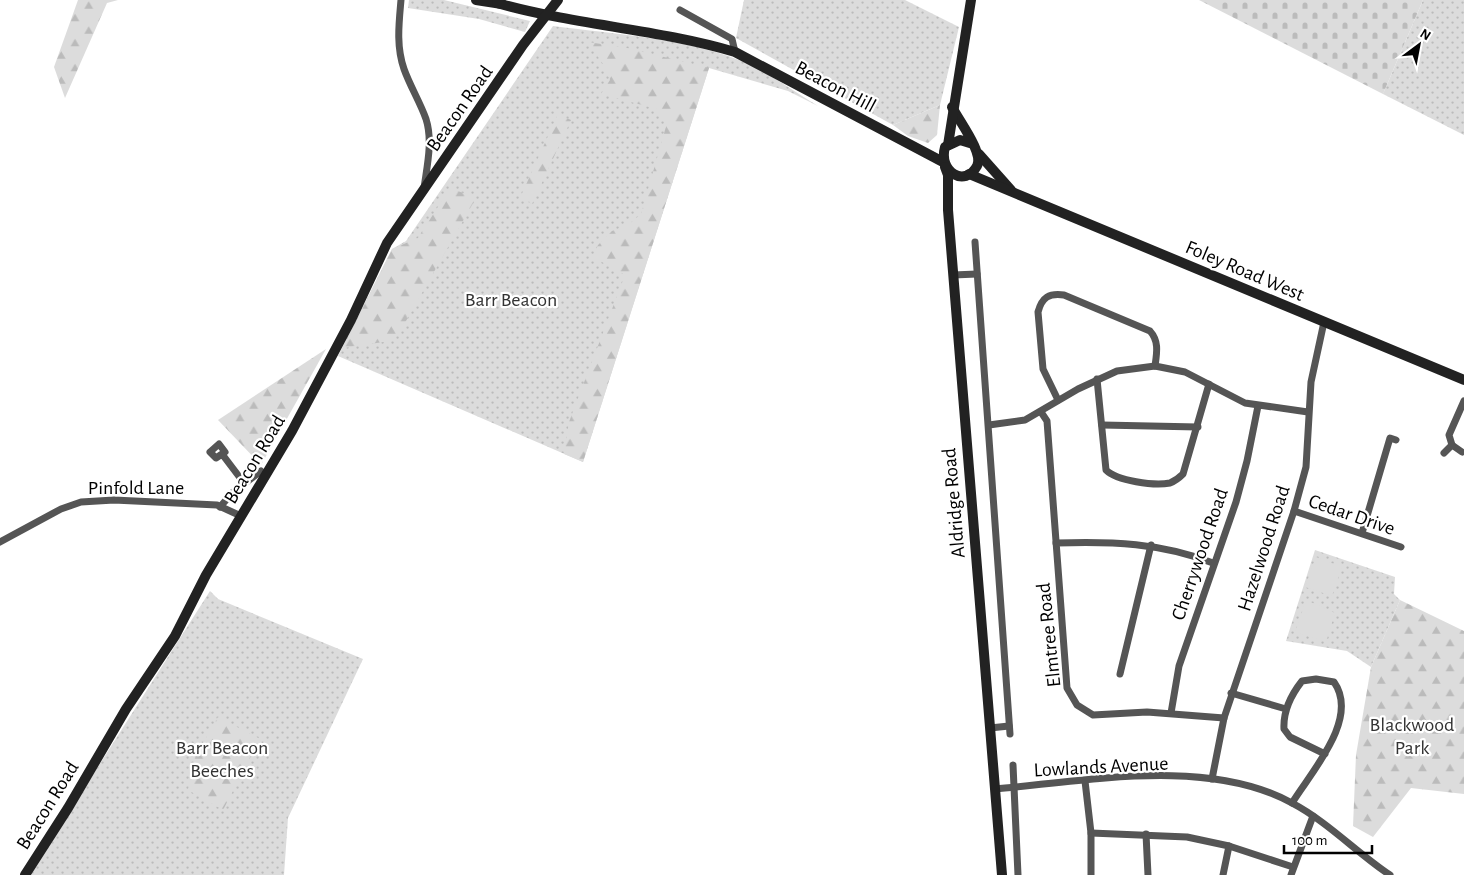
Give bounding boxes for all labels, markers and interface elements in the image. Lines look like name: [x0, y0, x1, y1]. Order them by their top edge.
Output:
north arrow: [1394, 20, 1444, 70]
text: N: [1418, 26, 1433, 43]
street label: Beacon Hill: [792, 57, 879, 116]
street label: Beacon Road: [423, 62, 497, 155]
street label: Foley Road West: [1182, 237, 1307, 305]
park label: Barr Beacon: [465, 290, 557, 310]
street label: Beacon Road: [221, 412, 289, 507]
street label: Aldridge Road: [939, 447, 969, 559]
street label: Pinfold Lane: [88, 478, 184, 498]
street label: Hazelwood Road: [1234, 483, 1294, 614]
street label: Cherrywood Road: [1168, 486, 1232, 623]
street label: Cedar Drive: [1306, 491, 1397, 539]
street label: Elmtree Road: [1034, 582, 1064, 688]
park label: Blackwood Park: [1370, 715, 1454, 758]
park label: Barr Beacon Beeches: [176, 738, 268, 781]
street label: Lowlands Avenue: [1033, 753, 1169, 781]
street label: Beacon Road: [13, 758, 83, 853]
scale bar: [1284, 822, 1372, 854]
text: 100 m: [1292, 833, 1327, 848]

